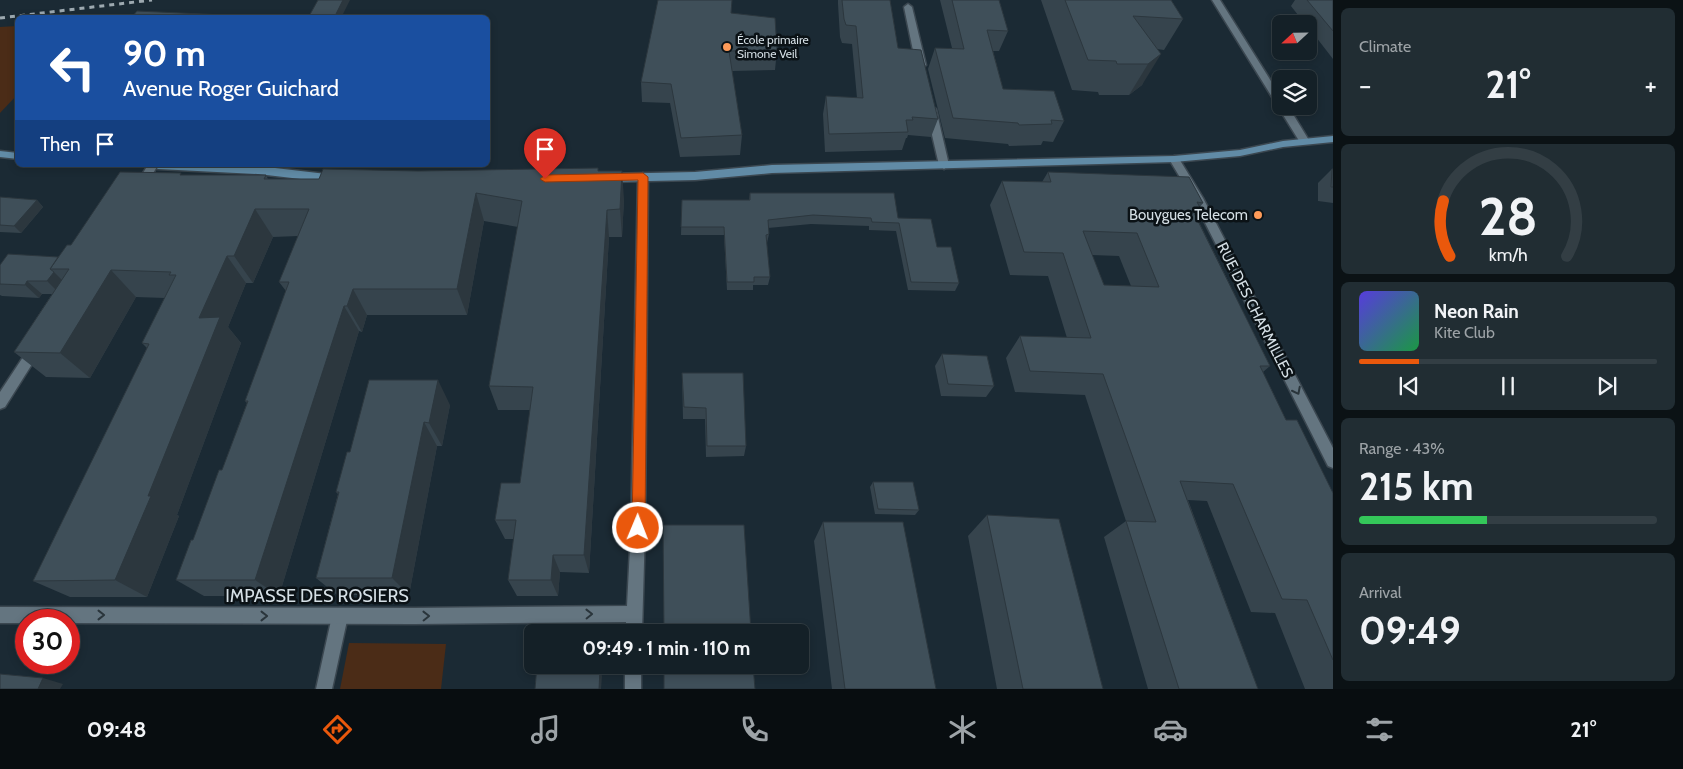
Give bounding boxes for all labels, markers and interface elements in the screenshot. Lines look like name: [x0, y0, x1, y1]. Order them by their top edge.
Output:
north arrow: [1272, 15, 1318, 60]
map controls: [1272, 15, 1317, 115]
text: 90 m: [123, 32, 206, 75]
place label: École primaire Simone Veil: [737, 32, 809, 61]
icon: left: [40, 35, 105, 100]
text: Climate: [1359, 37, 1411, 56]
marker: École primaire Simone Veil: [721, 41, 733, 53]
text: 21°: [1485, 61, 1531, 108]
text: −: [1359, 68, 1371, 102]
text: +: [1645, 68, 1657, 102]
button: layers: [1272, 70, 1317, 115]
text: Avenue Roger Guichard: [123, 75, 339, 102]
pin: [524, 128, 566, 179]
icon: arrive: [91, 130, 119, 158]
text: Then: [40, 133, 81, 156]
icon: arrive: [531, 135, 559, 163]
text: 28: [1479, 185, 1537, 248]
place label: Bouygues Telecom: [1129, 206, 1248, 224]
marker: Bouygues Telecom: [1252, 209, 1264, 221]
street label: RUE DES CHARMILLES: [1213, 239, 1297, 381]
text: km/h: [1488, 244, 1528, 265]
text: Neon Rain: [1434, 300, 1519, 323]
text: Kite Club: [1434, 323, 1495, 342]
icon: previous: [1395, 372, 1423, 400]
icon: pause: [1494, 372, 1522, 400]
icon: next: [1593, 372, 1621, 400]
one-way arrow: [1291, 386, 1301, 395]
text: Range · 43%: [1359, 439, 1445, 458]
text: 215 km: [1359, 463, 1474, 510]
position arrow: [611, 501, 663, 553]
text: Arrival: [1359, 583, 1402, 602]
street label: IMPASSE DES ROSIERS: [225, 585, 409, 607]
text: 09:49: [1359, 607, 1461, 654]
speed limit sign: 30: [15, 609, 80, 674]
one-way arrow: [585, 609, 593, 619]
one-way arrow: [98, 610, 105, 620]
one-way arrow: [260, 611, 268, 621]
one-way arrow: [422, 611, 430, 621]
text: 09:49 · 1 min · 110 m: [583, 637, 750, 660]
icon: directions: [320, 712, 355, 747]
icon: music: [528, 712, 563, 747]
icon: phone: [737, 712, 772, 747]
icon: climate: [945, 712, 980, 747]
icon: car: [1153, 712, 1188, 747]
icon: filters: [1362, 712, 1397, 747]
text: 09:48: [87, 716, 146, 743]
text: 21°: [1570, 716, 1596, 743]

